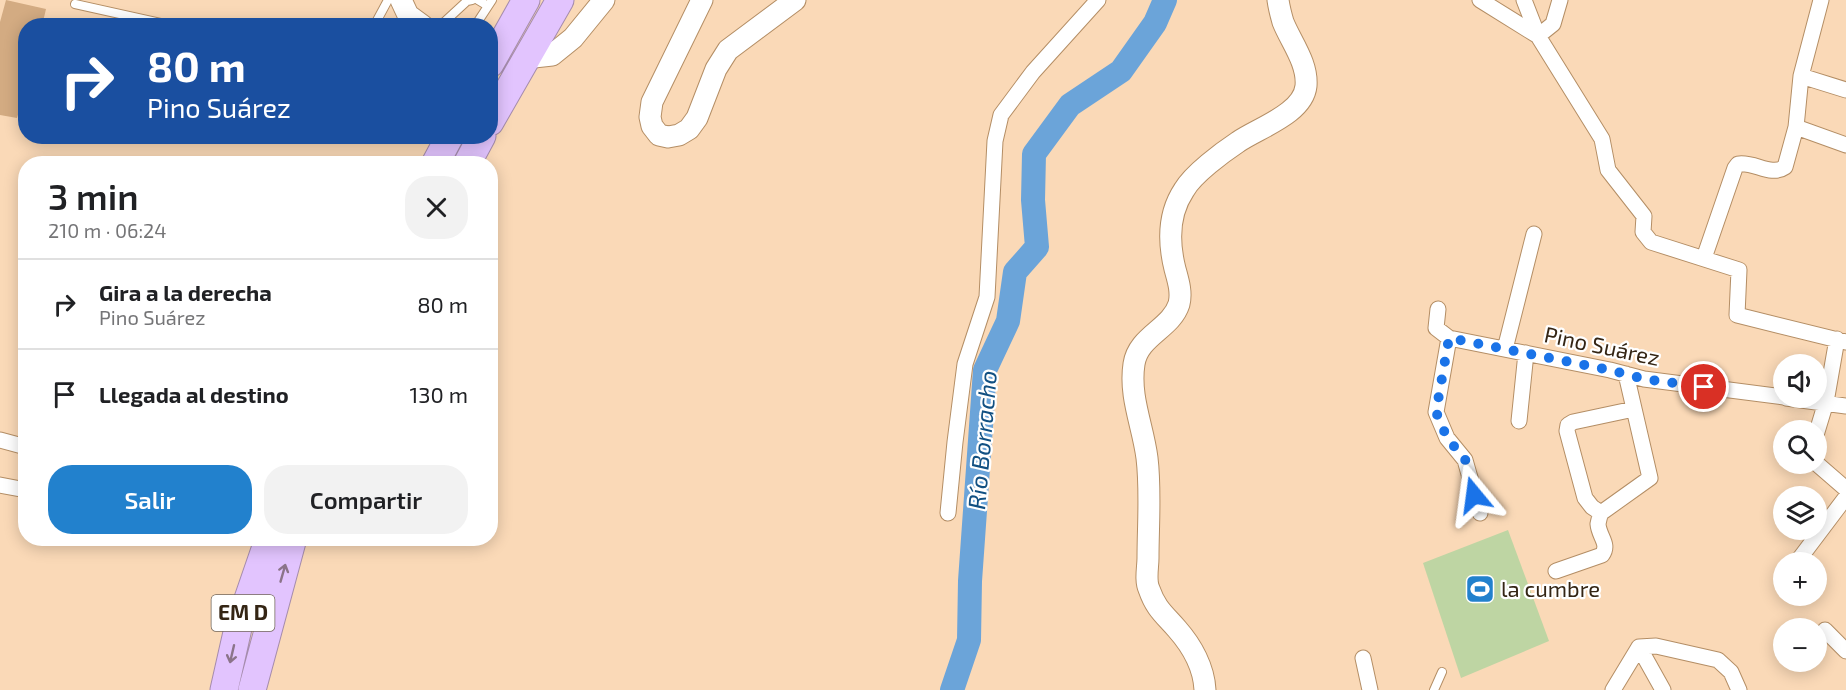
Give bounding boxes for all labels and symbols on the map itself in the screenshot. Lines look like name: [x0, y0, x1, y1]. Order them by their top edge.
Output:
street label: Pino Suárez: [1542, 320, 1662, 370]
pin: [1678, 361, 1729, 412]
water label: Río Borracho: [961, 369, 1002, 511]
position arrow: [1442, 463, 1506, 527]
one-way arrow: [278, 564, 289, 583]
sports icon: la cumbre: [1464, 573, 1496, 605]
place label: la cumbre: [1501, 575, 1600, 601]
road number: EM D: [212, 595, 274, 631]
one-way arrow: [226, 644, 238, 663]

